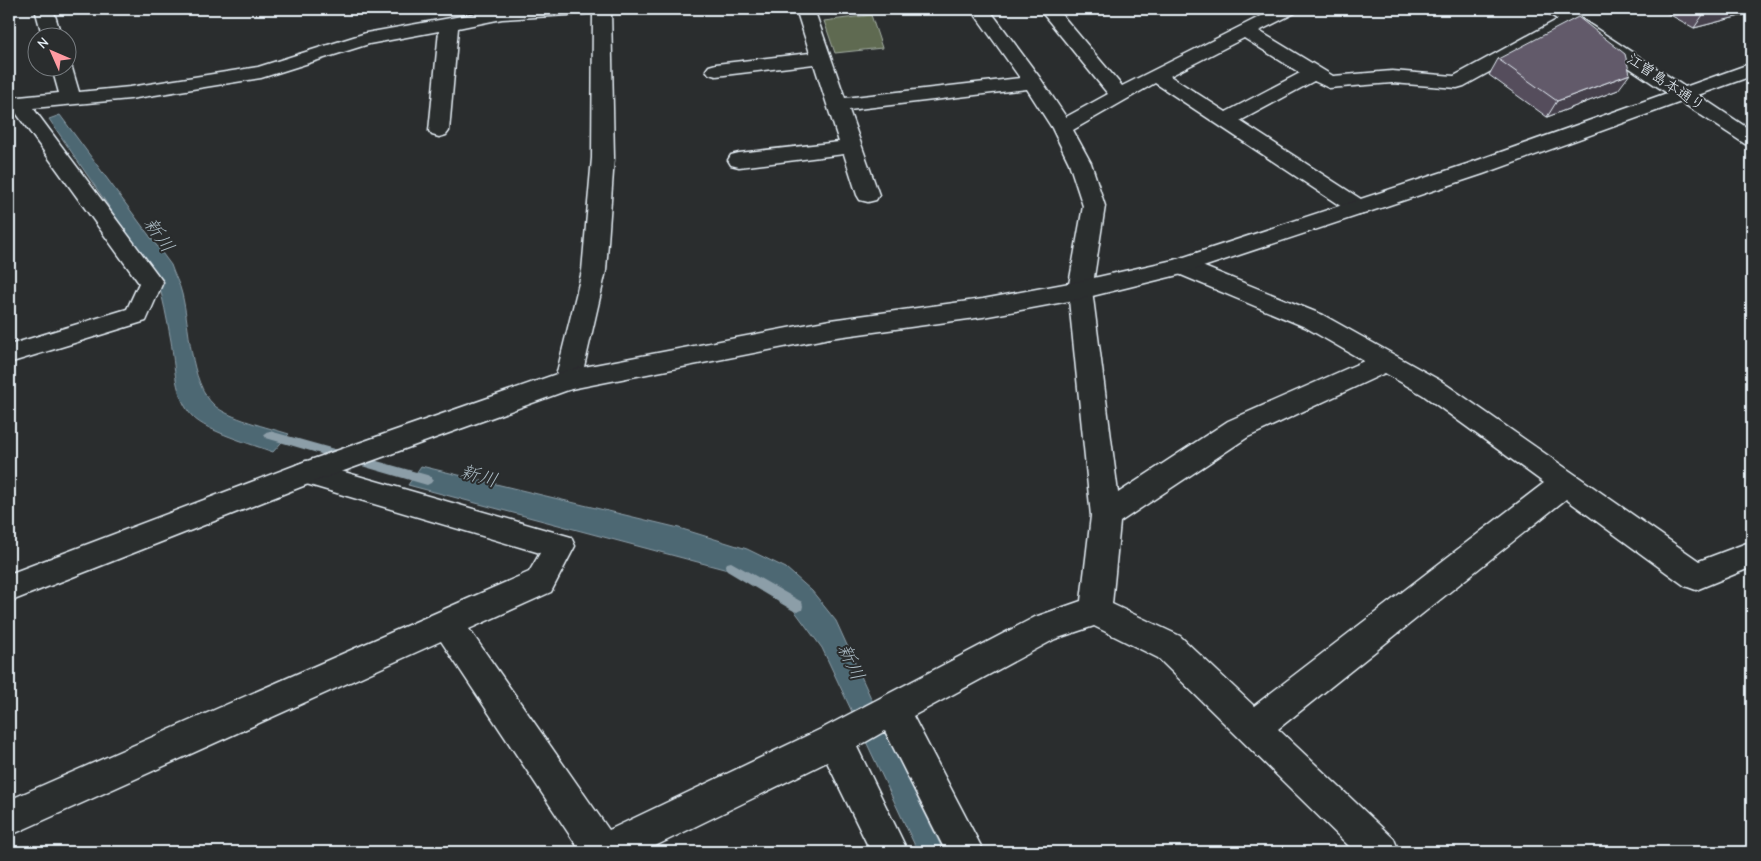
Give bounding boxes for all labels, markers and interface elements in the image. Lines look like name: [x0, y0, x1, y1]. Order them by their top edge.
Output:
north arrow: [28, 28, 78, 78]
text: N: [34, 34, 52, 52]
street label: 江曽島本通り: [1624, 49, 1708, 115]
water label: 新川: [139, 213, 179, 257]
water label: 新川: [458, 460, 500, 492]
water label: 新川: [833, 640, 869, 684]

